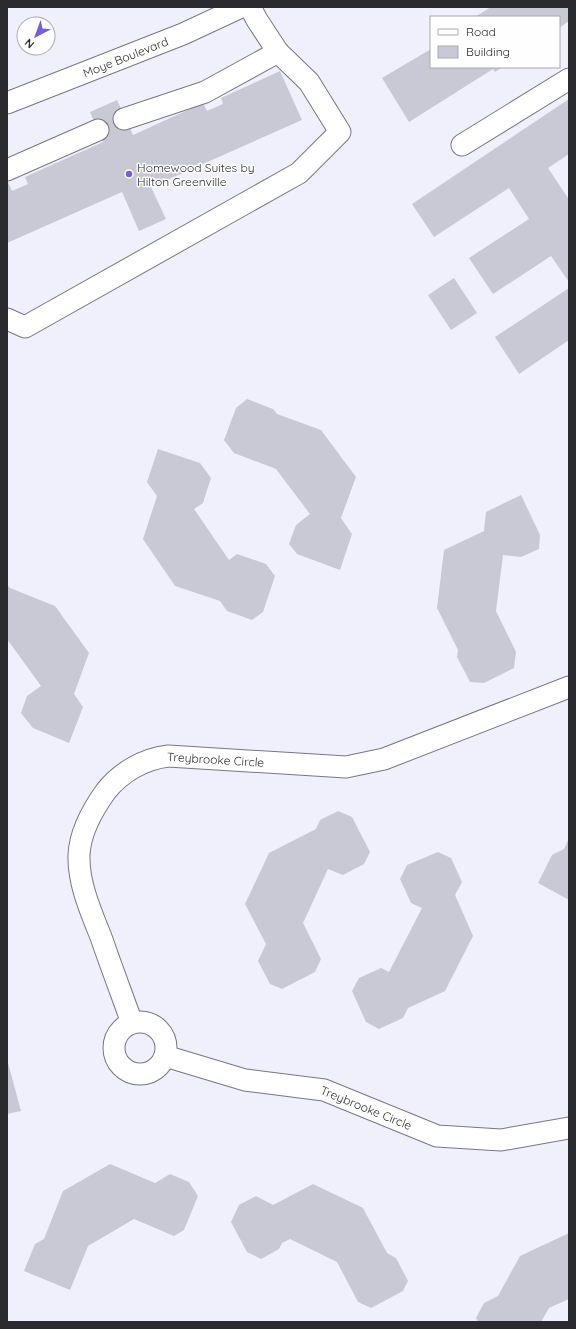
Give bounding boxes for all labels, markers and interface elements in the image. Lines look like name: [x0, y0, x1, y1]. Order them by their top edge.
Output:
north arrow: [16, 16, 56, 56]
legend: [430, 16, 560, 68]
text: Road: [466, 24, 496, 39]
street label: Moye Boulevard: [80, 33, 170, 80]
text: N: [22, 36, 37, 51]
text: Building: [466, 44, 510, 59]
place label: Homewood Suites by Hilton Greenville: [137, 160, 255, 189]
marker: Homewood Suites by Hilton Greenville: [124, 169, 134, 179]
street label: Treybrooke Circle: [167, 748, 265, 769]
street label: Treybrooke Circle: [319, 1082, 415, 1133]

